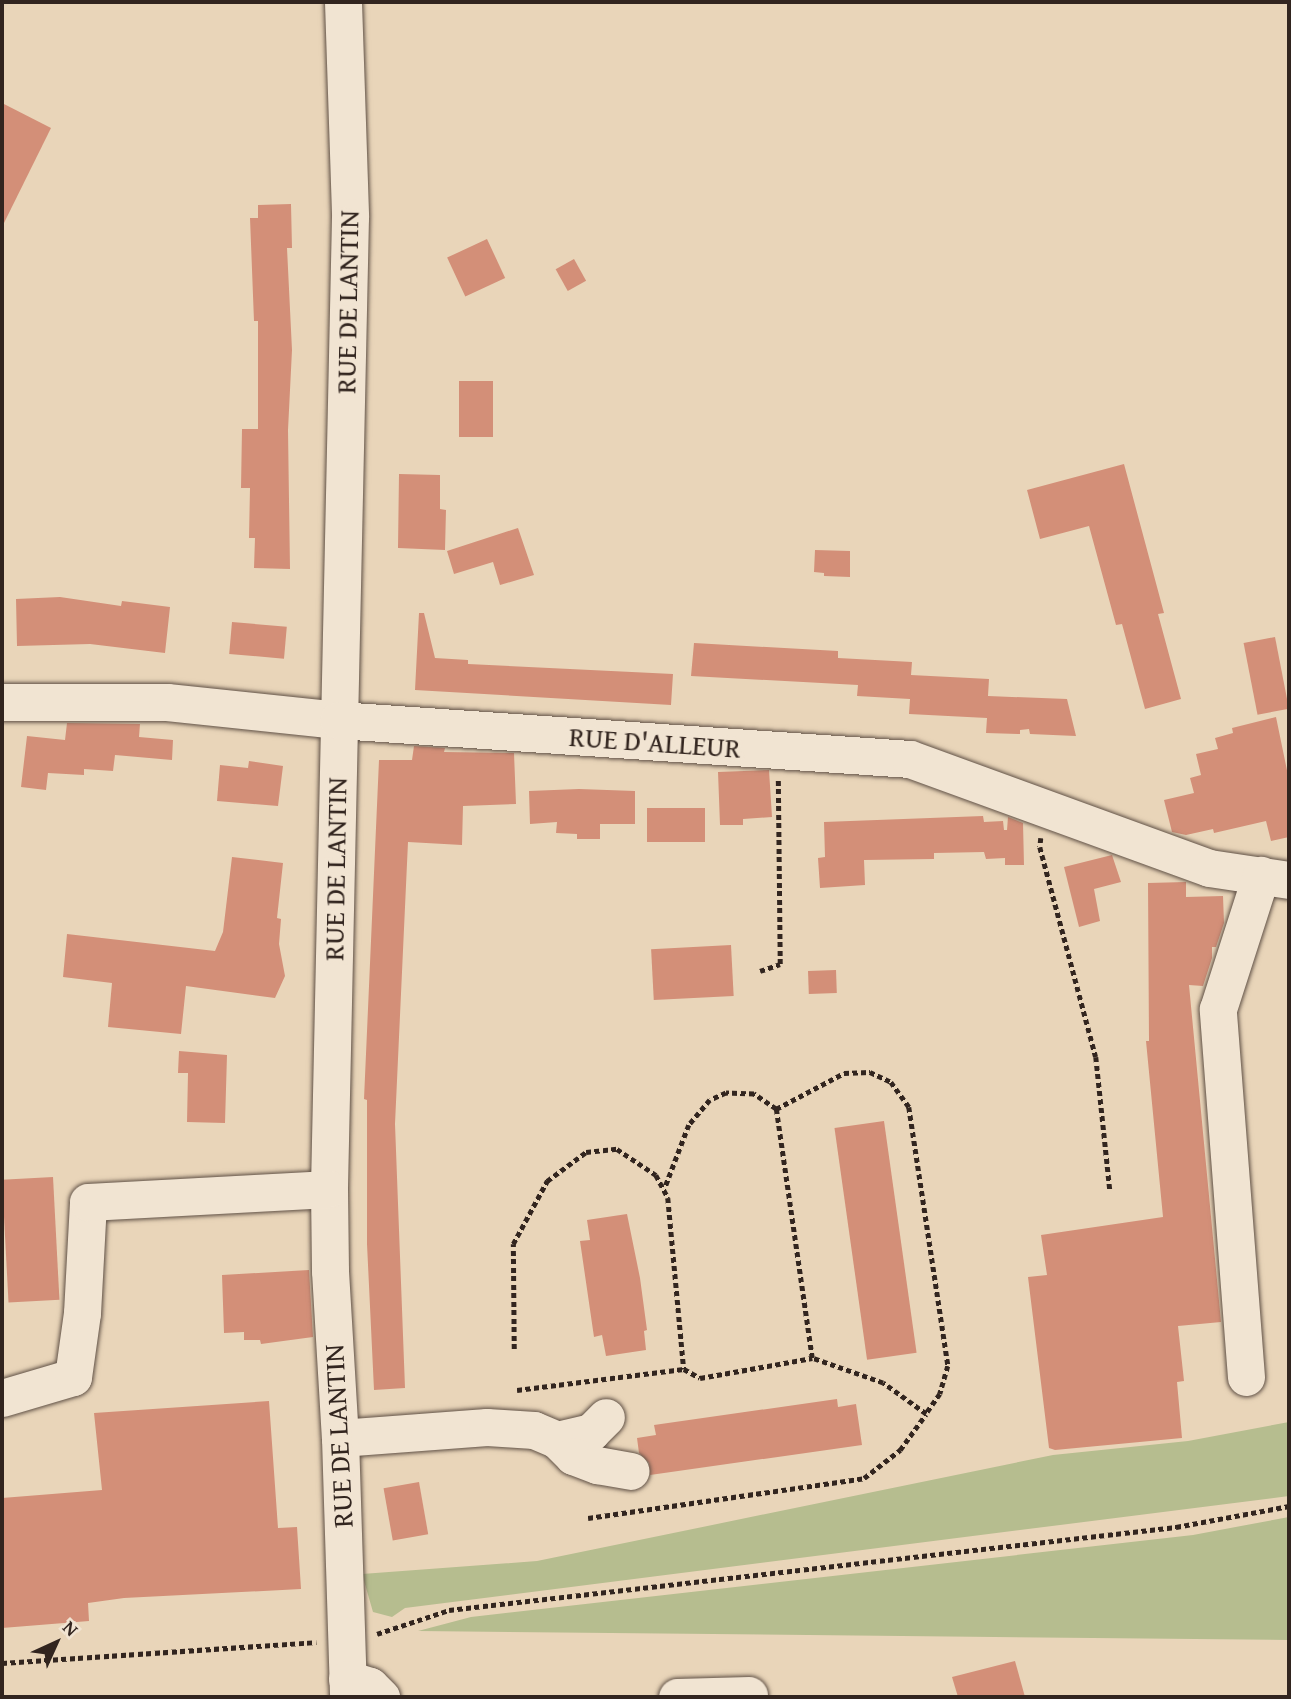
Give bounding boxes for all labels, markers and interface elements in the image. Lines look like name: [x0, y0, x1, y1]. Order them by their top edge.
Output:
street label: RUE DE LANTIN: [329, 210, 365, 394]
street label: RUE D'ALLEUR: [568, 719, 742, 765]
street label: RUE DE LANTIN: [317, 777, 353, 961]
street label: RUE DE LANTIN: [316, 1343, 360, 1529]
north arrow: [21, 1608, 91, 1678]
text: N: [56, 1614, 85, 1643]

